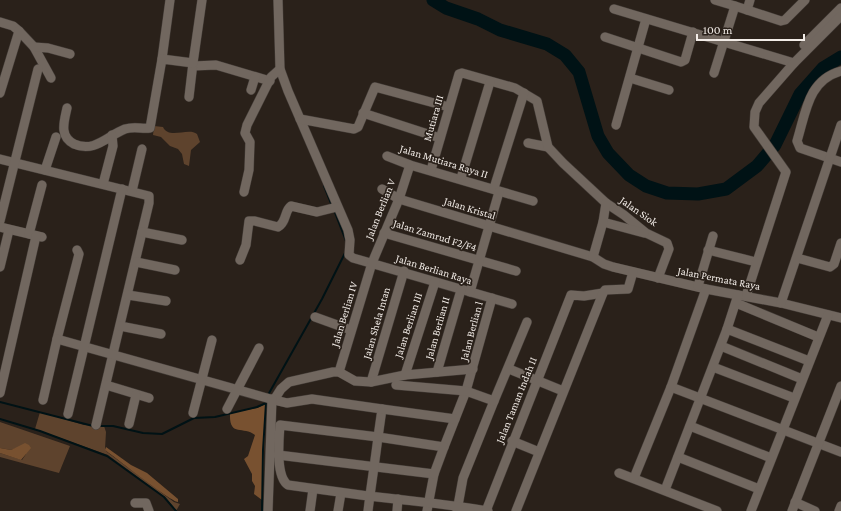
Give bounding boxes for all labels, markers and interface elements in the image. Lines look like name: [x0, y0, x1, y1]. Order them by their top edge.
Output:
scale bar: [697, 16, 804, 42]
text: 100 m: [703, 23, 733, 37]
street label: Mutiara III: [421, 94, 445, 142]
street label: Jalan Mutiara Raya II: [397, 142, 490, 181]
street label: Jalan Berlian V: [362, 176, 399, 242]
street label: Jalan Siok: [617, 193, 661, 230]
street label: Jalan Kristal: [442, 194, 497, 223]
street label: Jalan Zamrud F2/F4: [391, 216, 479, 254]
street label: Jalan Berlian Raya: [393, 251, 474, 287]
street label: Jalan Permata Raya: [675, 264, 761, 293]
street label: Jalan Berlian IV: [328, 279, 361, 349]
street label: Jalan Shela Intan: [360, 286, 393, 361]
street label: Jalan Berlian III: [392, 291, 425, 360]
street label: Jalan Berlian II: [422, 295, 453, 362]
street label: Jalan Berlian l: [457, 300, 486, 363]
street label: Jalan Taman Indah II: [493, 355, 540, 446]

